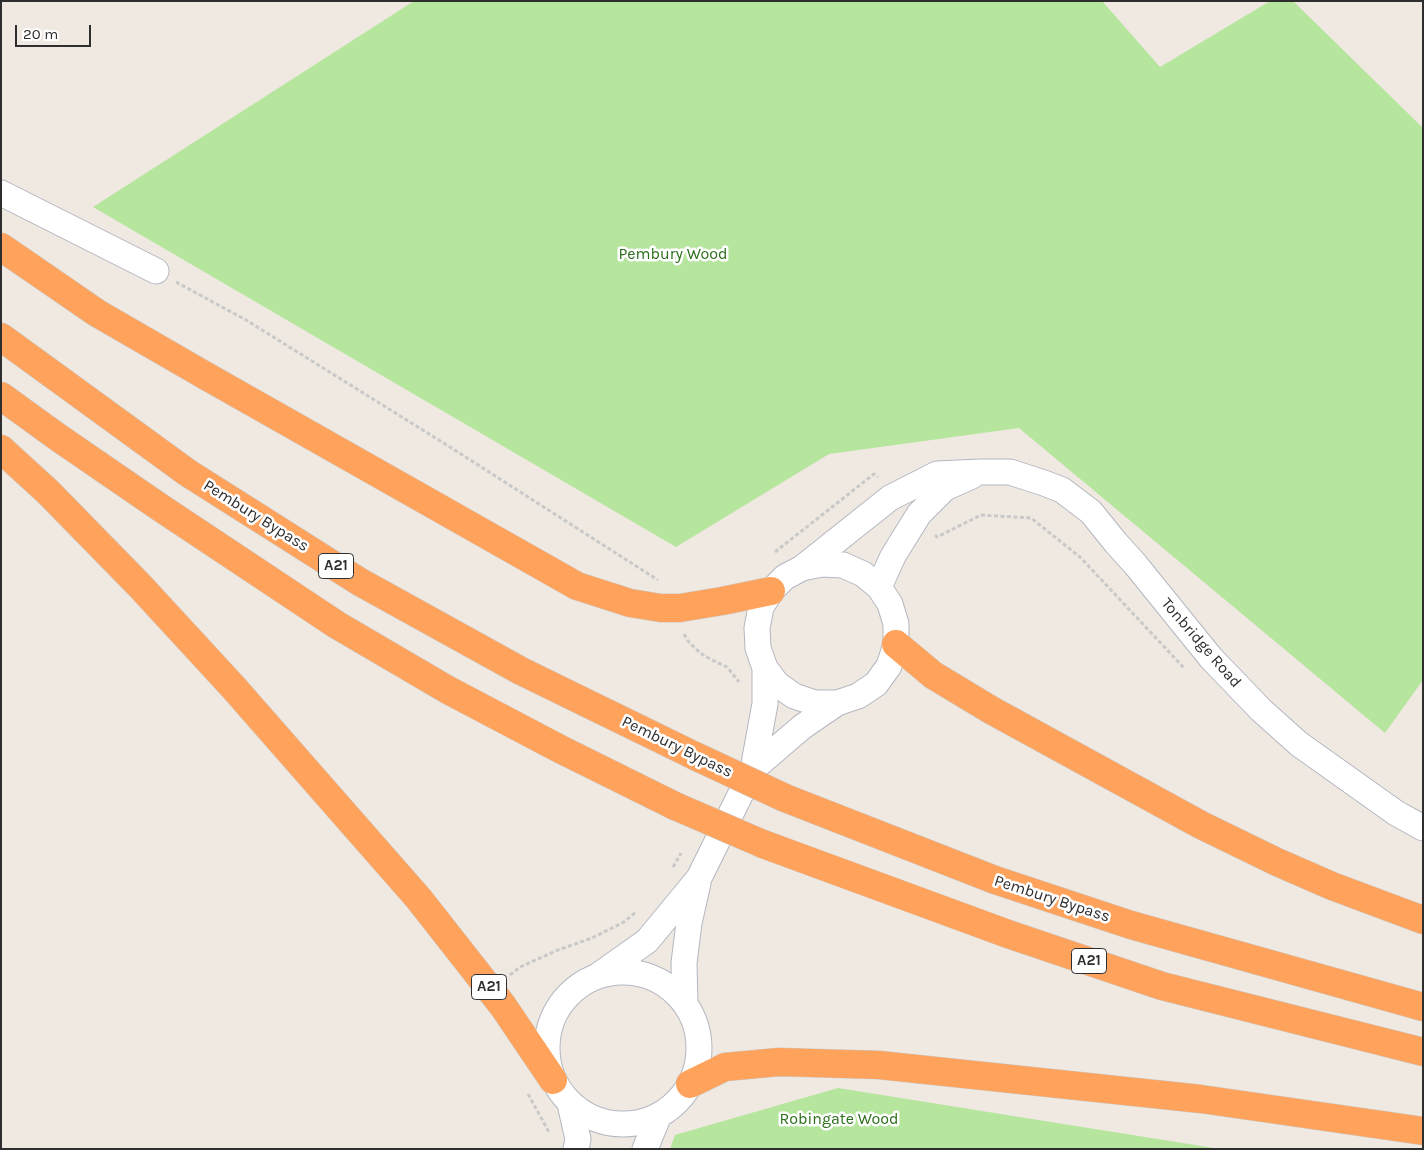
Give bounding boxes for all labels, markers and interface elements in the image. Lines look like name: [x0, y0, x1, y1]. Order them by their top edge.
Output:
scale bar: [18, 15, 94, 47]
text: 20 m: [23, 25, 58, 43]
park label: Pembury Wood: [619, 244, 727, 264]
street label: Pembury Bypass: [200, 476, 312, 556]
road number: A21: [318, 554, 354, 578]
street label: Tonbridge Road: [1157, 594, 1245, 692]
street label: Pembury Bypass: [619, 712, 735, 782]
street label: Pembury Bypass: [992, 871, 1112, 927]
road number: A21: [1072, 948, 1106, 974]
road number: A21: [472, 974, 506, 1000]
park label: Robingate Wood: [779, 1109, 899, 1129]

